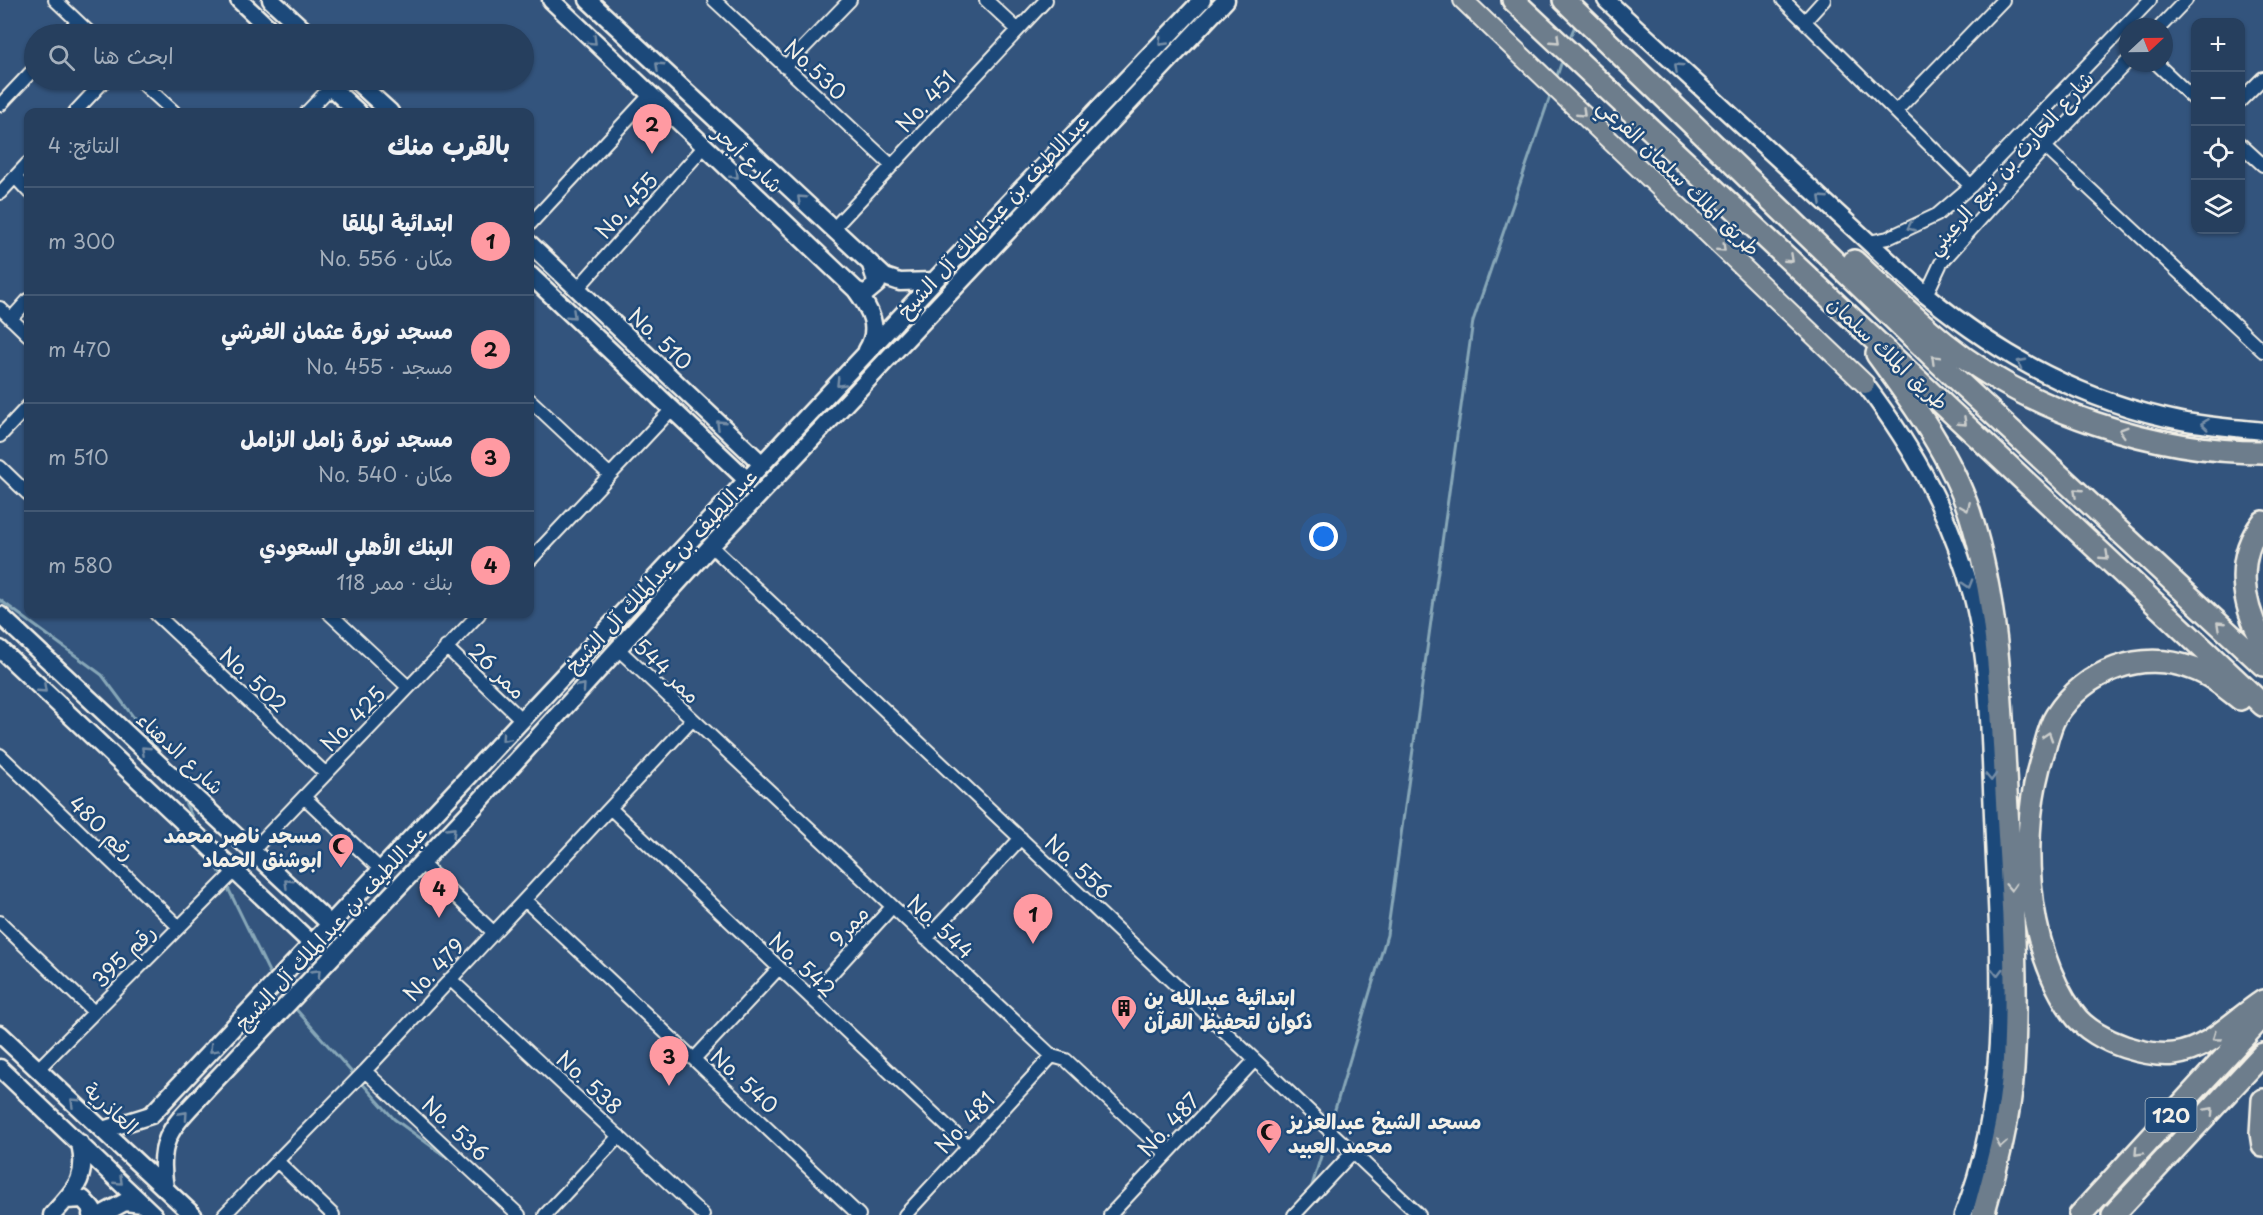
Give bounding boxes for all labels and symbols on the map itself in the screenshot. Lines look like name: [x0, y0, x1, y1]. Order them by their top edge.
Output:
north arrow: [2119, 18, 2173, 72]
street label: No.530: [777, 31, 855, 107]
one-way arrow: [586, 33, 597, 44]
one-way arrow: [1549, 33, 1560, 44]
one-way arrow: [1158, 36, 1169, 46]
one-way arrow: [655, 62, 666, 73]
street label: No. 451: [888, 63, 962, 139]
one-way arrow: [1674, 63, 1685, 74]
street label: شارع الحارث بن تبيع الرعيني: [1917, 63, 2104, 265]
street label: طريق الملك سلمان الفرعي: [1588, 89, 1769, 266]
pin: 2: [632, 104, 672, 154]
street label: عبداللطيف بن عبدالملك آل الشيخ: [888, 105, 1096, 325]
one-way arrow: [1575, 106, 1585, 117]
street label: شارع أبحر: [705, 115, 791, 200]
street label: No. 455: [587, 164, 665, 246]
one-way arrow: [727, 167, 738, 178]
one-way arrow: [1818, 195, 1828, 206]
one-way arrow: [798, 196, 809, 207]
one-way arrow: [1906, 220, 1917, 232]
one-way arrow: [1716, 241, 1726, 252]
one-way arrow: [1783, 252, 1794, 263]
street label: طريق الملك سلمان: [1821, 287, 1957, 417]
street label: No. 510: [621, 300, 701, 376]
one-way arrow: [565, 308, 576, 319]
one-way arrow: [1932, 355, 1942, 366]
one-way arrow: [2017, 359, 2028, 370]
one-way arrow: [837, 375, 848, 386]
one-way arrow: [1956, 415, 1967, 426]
one-way arrow: [2200, 418, 2210, 431]
one-way arrow: [716, 420, 727, 431]
one-way arrow: [2118, 426, 2129, 438]
street label: عبداللطيف بن عبدالملك آل الشيخ: [556, 460, 764, 680]
one-way arrow: [2074, 488, 2084, 499]
one-way arrow: [1959, 501, 1971, 512]
your location: [1309, 522, 1338, 551]
one-way arrow: [2097, 548, 2108, 559]
one-way arrow: [1961, 578, 1973, 589]
one-way arrow: [2217, 621, 2227, 632]
street label: ممر 544: [627, 630, 709, 710]
street label: ممر 26: [462, 634, 534, 706]
street label: No. 502: [213, 639, 295, 719]
street label: No. 425: [312, 678, 392, 758]
one-way arrow: [35, 681, 46, 692]
one-way arrow: [575, 683, 586, 694]
street label: شارع الدهناء: [129, 703, 232, 802]
one-way arrow: [2041, 731, 2054, 742]
one-way arrow: [501, 732, 512, 742]
one-way arrow: [142, 746, 152, 757]
one-way arrow: [1985, 773, 1998, 782]
street label: رقم 480: [61, 787, 144, 868]
street label: عبداللطيف بن عبدالملك آل الشيخ: [226, 817, 434, 1037]
place label: مسجد ناصر محمد ابوشنق الحماد: [163, 818, 322, 874]
street label: No. 556: [1038, 826, 1120, 906]
one-way arrow: [444, 828, 455, 839]
mosque icon: مسجد ناصر محمد ابوشنق الحماد: [326, 831, 356, 869]
pin: 4: [420, 868, 458, 918]
one-way arrow: [284, 879, 294, 890]
one-way arrow: [2004, 882, 2017, 891]
street label: No. 544: [900, 886, 982, 966]
pin: 1: [1014, 894, 1052, 944]
street label: ممر9: [821, 897, 875, 953]
street label: رقم 395: [84, 916, 164, 996]
street label: No. 542: [762, 924, 844, 1004]
street label: No. 479: [395, 930, 471, 1008]
one-way arrow: [1991, 967, 2003, 976]
one-way arrow: [310, 969, 321, 979]
place label: ابتدائية عبدالله بن ذكوان لتحفيظ القرآن: [1144, 980, 1312, 1036]
building icon: ابتدائية عبدالله بن ذكوان لتحفيظ القرآن: [1109, 993, 1139, 1031]
one-way arrow: [2212, 1029, 2223, 1040]
pin: 3: [650, 1036, 688, 1086]
street label: No. 540: [704, 1040, 786, 1120]
one-way arrow: [209, 1042, 220, 1053]
street label: No. 538: [550, 1043, 630, 1121]
street label: العاذرية: [77, 1073, 147, 1141]
street label: No. 481: [927, 1084, 1001, 1160]
street label: No. 487: [1130, 1084, 1207, 1164]
street label: No. 536: [415, 1088, 497, 1168]
road number: 120: [2146, 1098, 2196, 1132]
one-way arrow: [71, 1099, 82, 1110]
place label: مسجد الشيخ عبدالعزيز محمد العبيد: [1286, 1104, 1481, 1160]
one-way arrow: [2203, 1107, 2214, 1118]
one-way arrow: [177, 1111, 188, 1122]
mosque icon: مسجد الشيخ عبدالعزيز محمد العبيد: [1254, 1117, 1284, 1155]
one-way arrow: [1995, 1138, 2008, 1148]
one-way arrow: [2134, 1145, 2145, 1155]
one-way arrow: [112, 1174, 122, 1185]

